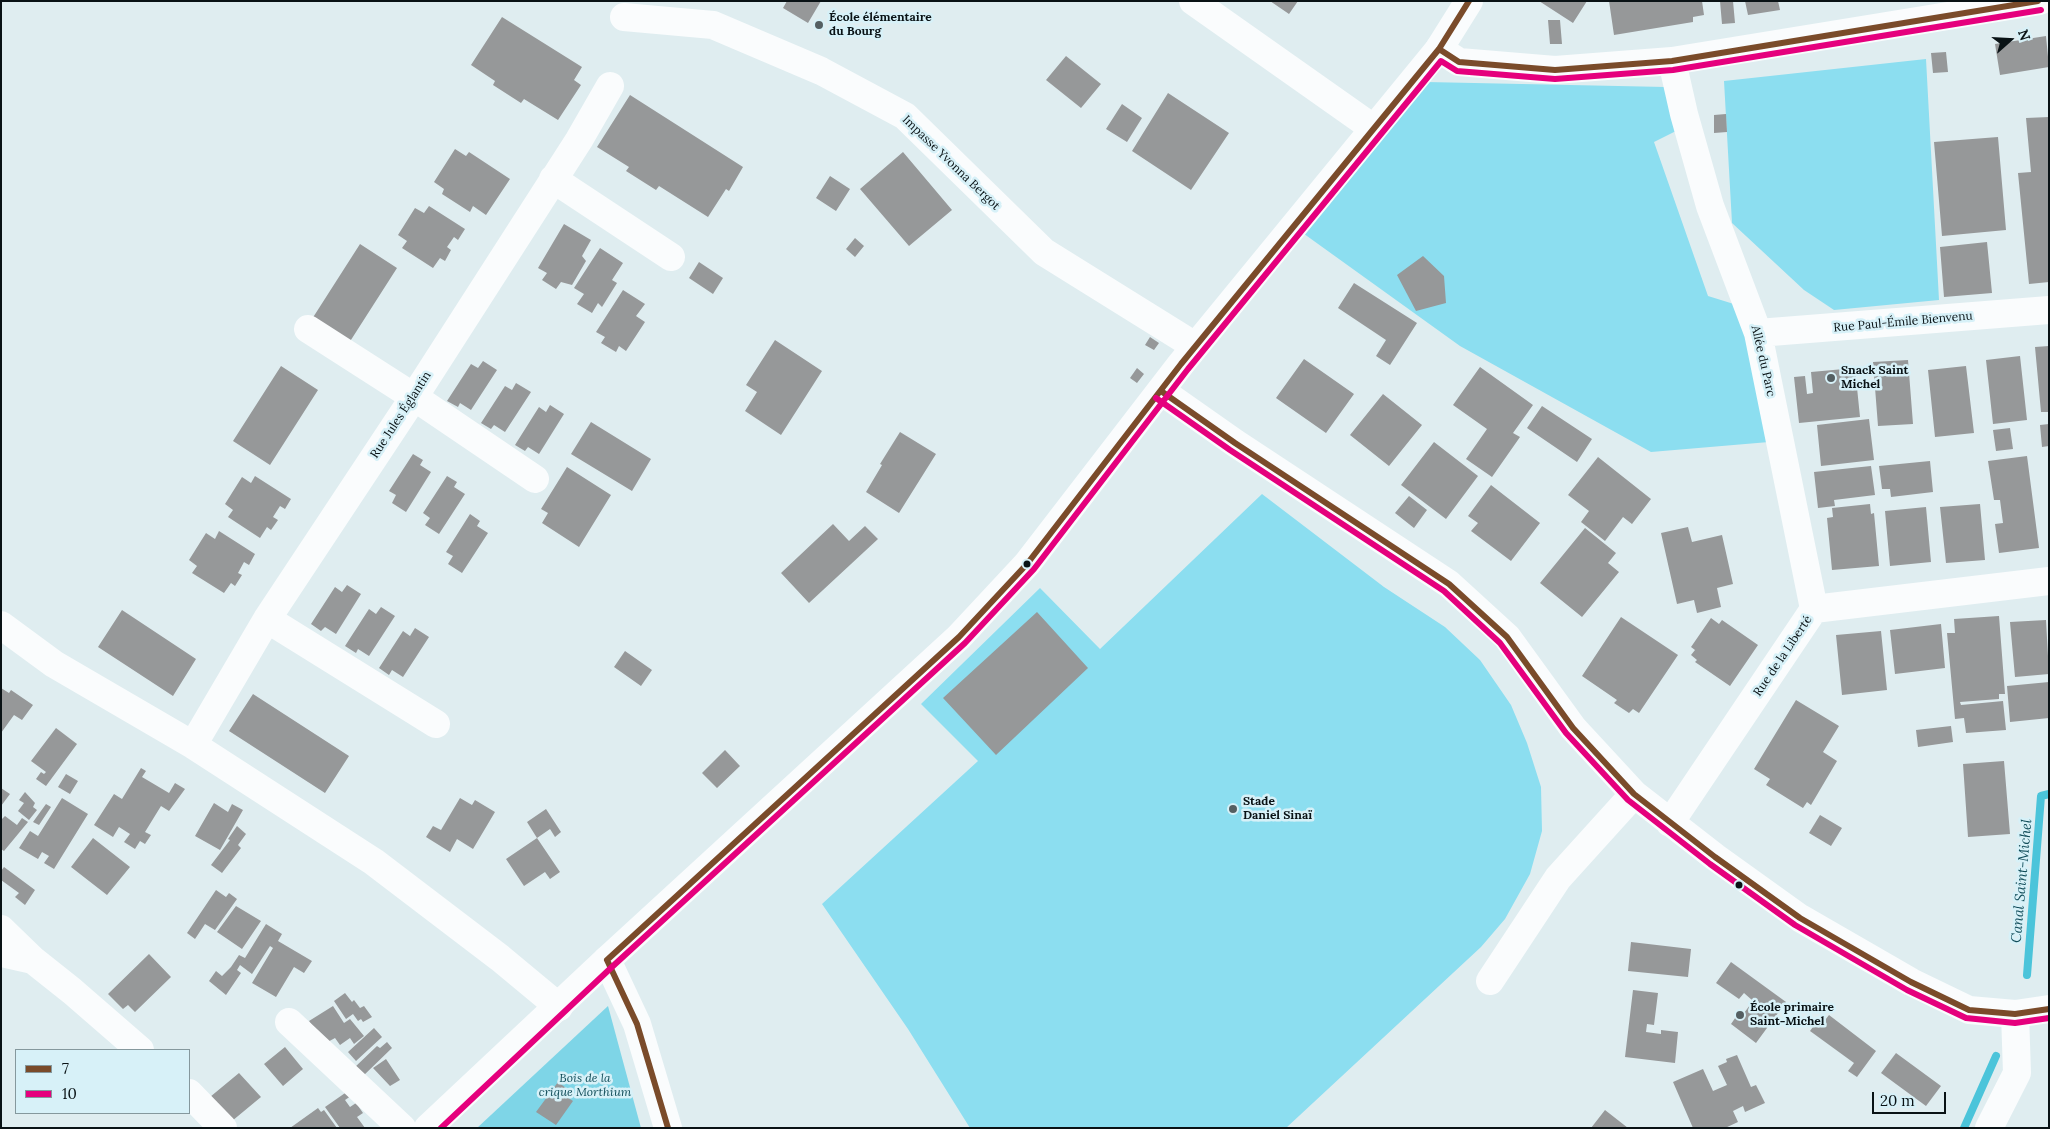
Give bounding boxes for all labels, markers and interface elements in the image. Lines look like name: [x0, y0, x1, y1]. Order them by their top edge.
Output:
place label: École élémentaire du Bourg: [829, 11, 932, 39]
north arrow: [1985, 15, 2035, 65]
marker: École élémentaire du Bourg: [813, 19, 825, 31]
text: N: [2014, 27, 2034, 43]
street label: Impasse Yvonna Bergot: [899, 113, 1003, 213]
street label: Rue Paul-Émile Bienvenu: [1833, 309, 1973, 335]
street label: Allée du Parc: [1748, 324, 1778, 398]
place label: Snack Saint Michel: [1841, 364, 1908, 392]
street label: Rue Jules Églantin: [368, 369, 434, 461]
marker: Snack Saint Michel: [1825, 372, 1837, 384]
unlabelled marker: [1022, 559, 1032, 569]
street label: Rue de la Liberté: [1751, 613, 1815, 699]
place label: Stade Daniel Sinaï: [1243, 795, 1312, 823]
marker: Stade Daniel Sinaï: [1227, 803, 1239, 815]
water label: Canal Saint-Michel: [2008, 818, 2036, 944]
unlabelled marker: [1734, 880, 1744, 890]
place label: École primaire Saint-Michel: [1750, 1001, 1834, 1029]
marker: École primaire Saint-Michel: [1734, 1009, 1746, 1021]
legend: [15, 1049, 190, 1114]
text: 7: [62, 1059, 69, 1078]
park label: Bois de la crique Morthium: [539, 1072, 631, 1100]
scale bar: [1875, 1082, 1949, 1114]
text: 10: [62, 1084, 77, 1103]
text: 20 m: [1880, 1091, 1915, 1110]

